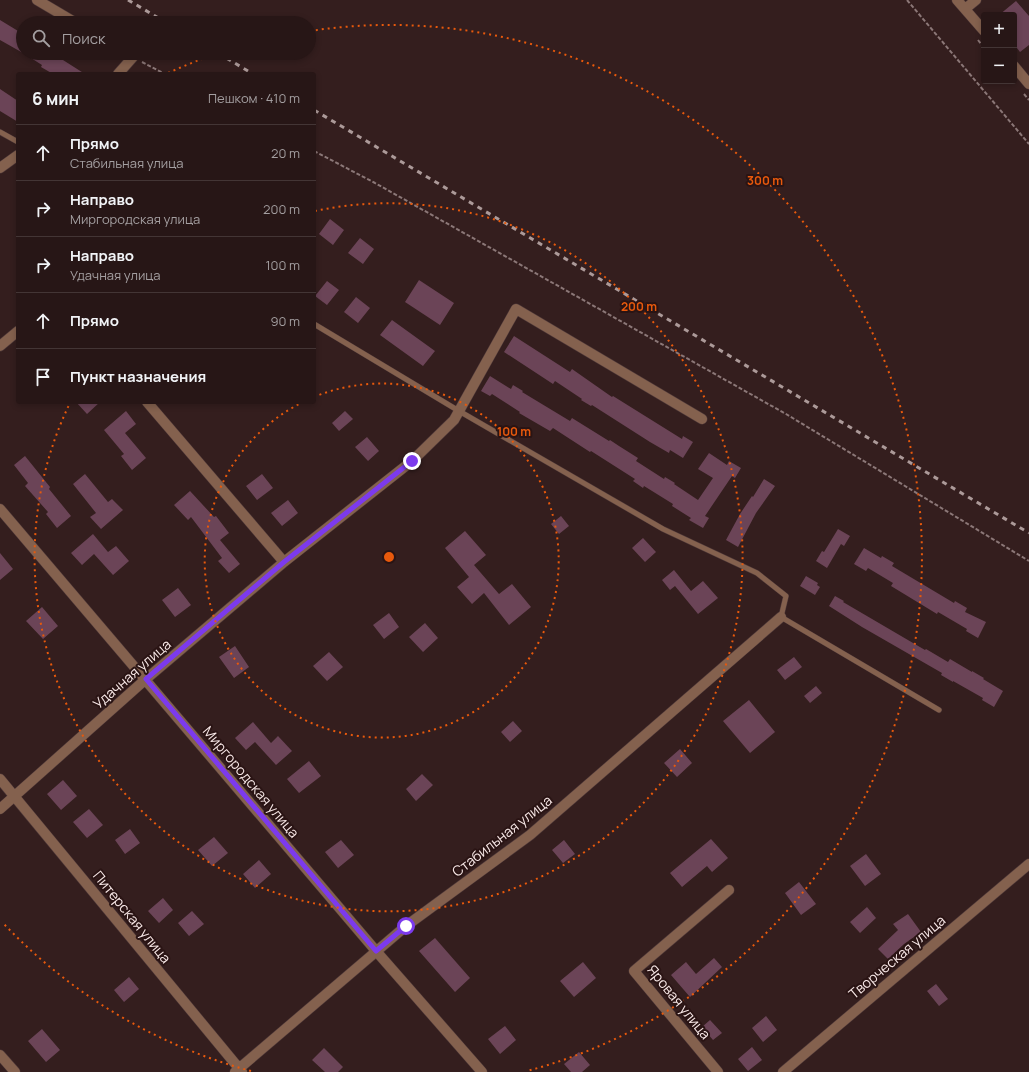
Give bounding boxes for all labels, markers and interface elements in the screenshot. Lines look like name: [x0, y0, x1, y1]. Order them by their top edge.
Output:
map controls: [981, 12, 1017, 84]
button: +: [981, 12, 1017, 48]
search box: [16, 16, 316, 60]
icon: search: [30, 27, 52, 49]
text: Поиск: [62, 28, 106, 49]
button: −: [981, 48, 1017, 84]
text: 6 мин: [32, 87, 79, 110]
text: Пешком · 410 m: [208, 89, 300, 107]
text: Прямо: [70, 133, 119, 154]
icon: ahead: [32, 142, 54, 164]
text: 20 m: [271, 144, 300, 162]
text: Стабильная улица: [70, 154, 183, 172]
text: 300 m: [747, 172, 783, 189]
text: Направо: [70, 189, 134, 210]
icon: right: [32, 198, 54, 220]
text: 200 m: [263, 200, 300, 218]
text: Миргородская улица: [70, 210, 200, 228]
text: Направо: [70, 245, 134, 266]
icon: right: [32, 254, 54, 276]
text: 100 m: [265, 256, 300, 274]
text: Удачная улица: [70, 266, 161, 284]
text: 200 m: [621, 298, 657, 315]
icon: ahead: [32, 310, 54, 332]
text: Прямо: [70, 310, 119, 331]
text: 90 m: [270, 312, 300, 330]
icon: arrive: [32, 366, 54, 388]
text: Пункт назначения: [70, 366, 206, 387]
text: 100 m: [497, 423, 531, 440]
route end: [403, 452, 421, 470]
centre of rings: [382, 550, 396, 564]
street label: Удачная улица: [89, 634, 175, 713]
street label: Миргородская улица: [199, 722, 304, 841]
street label: Стабильная улица: [448, 791, 556, 881]
street label: Питерская улица: [89, 867, 176, 967]
street label: Творческая улица: [844, 911, 949, 1003]
route start: [397, 917, 415, 935]
street label: Яровая улица: [643, 960, 715, 1043]

